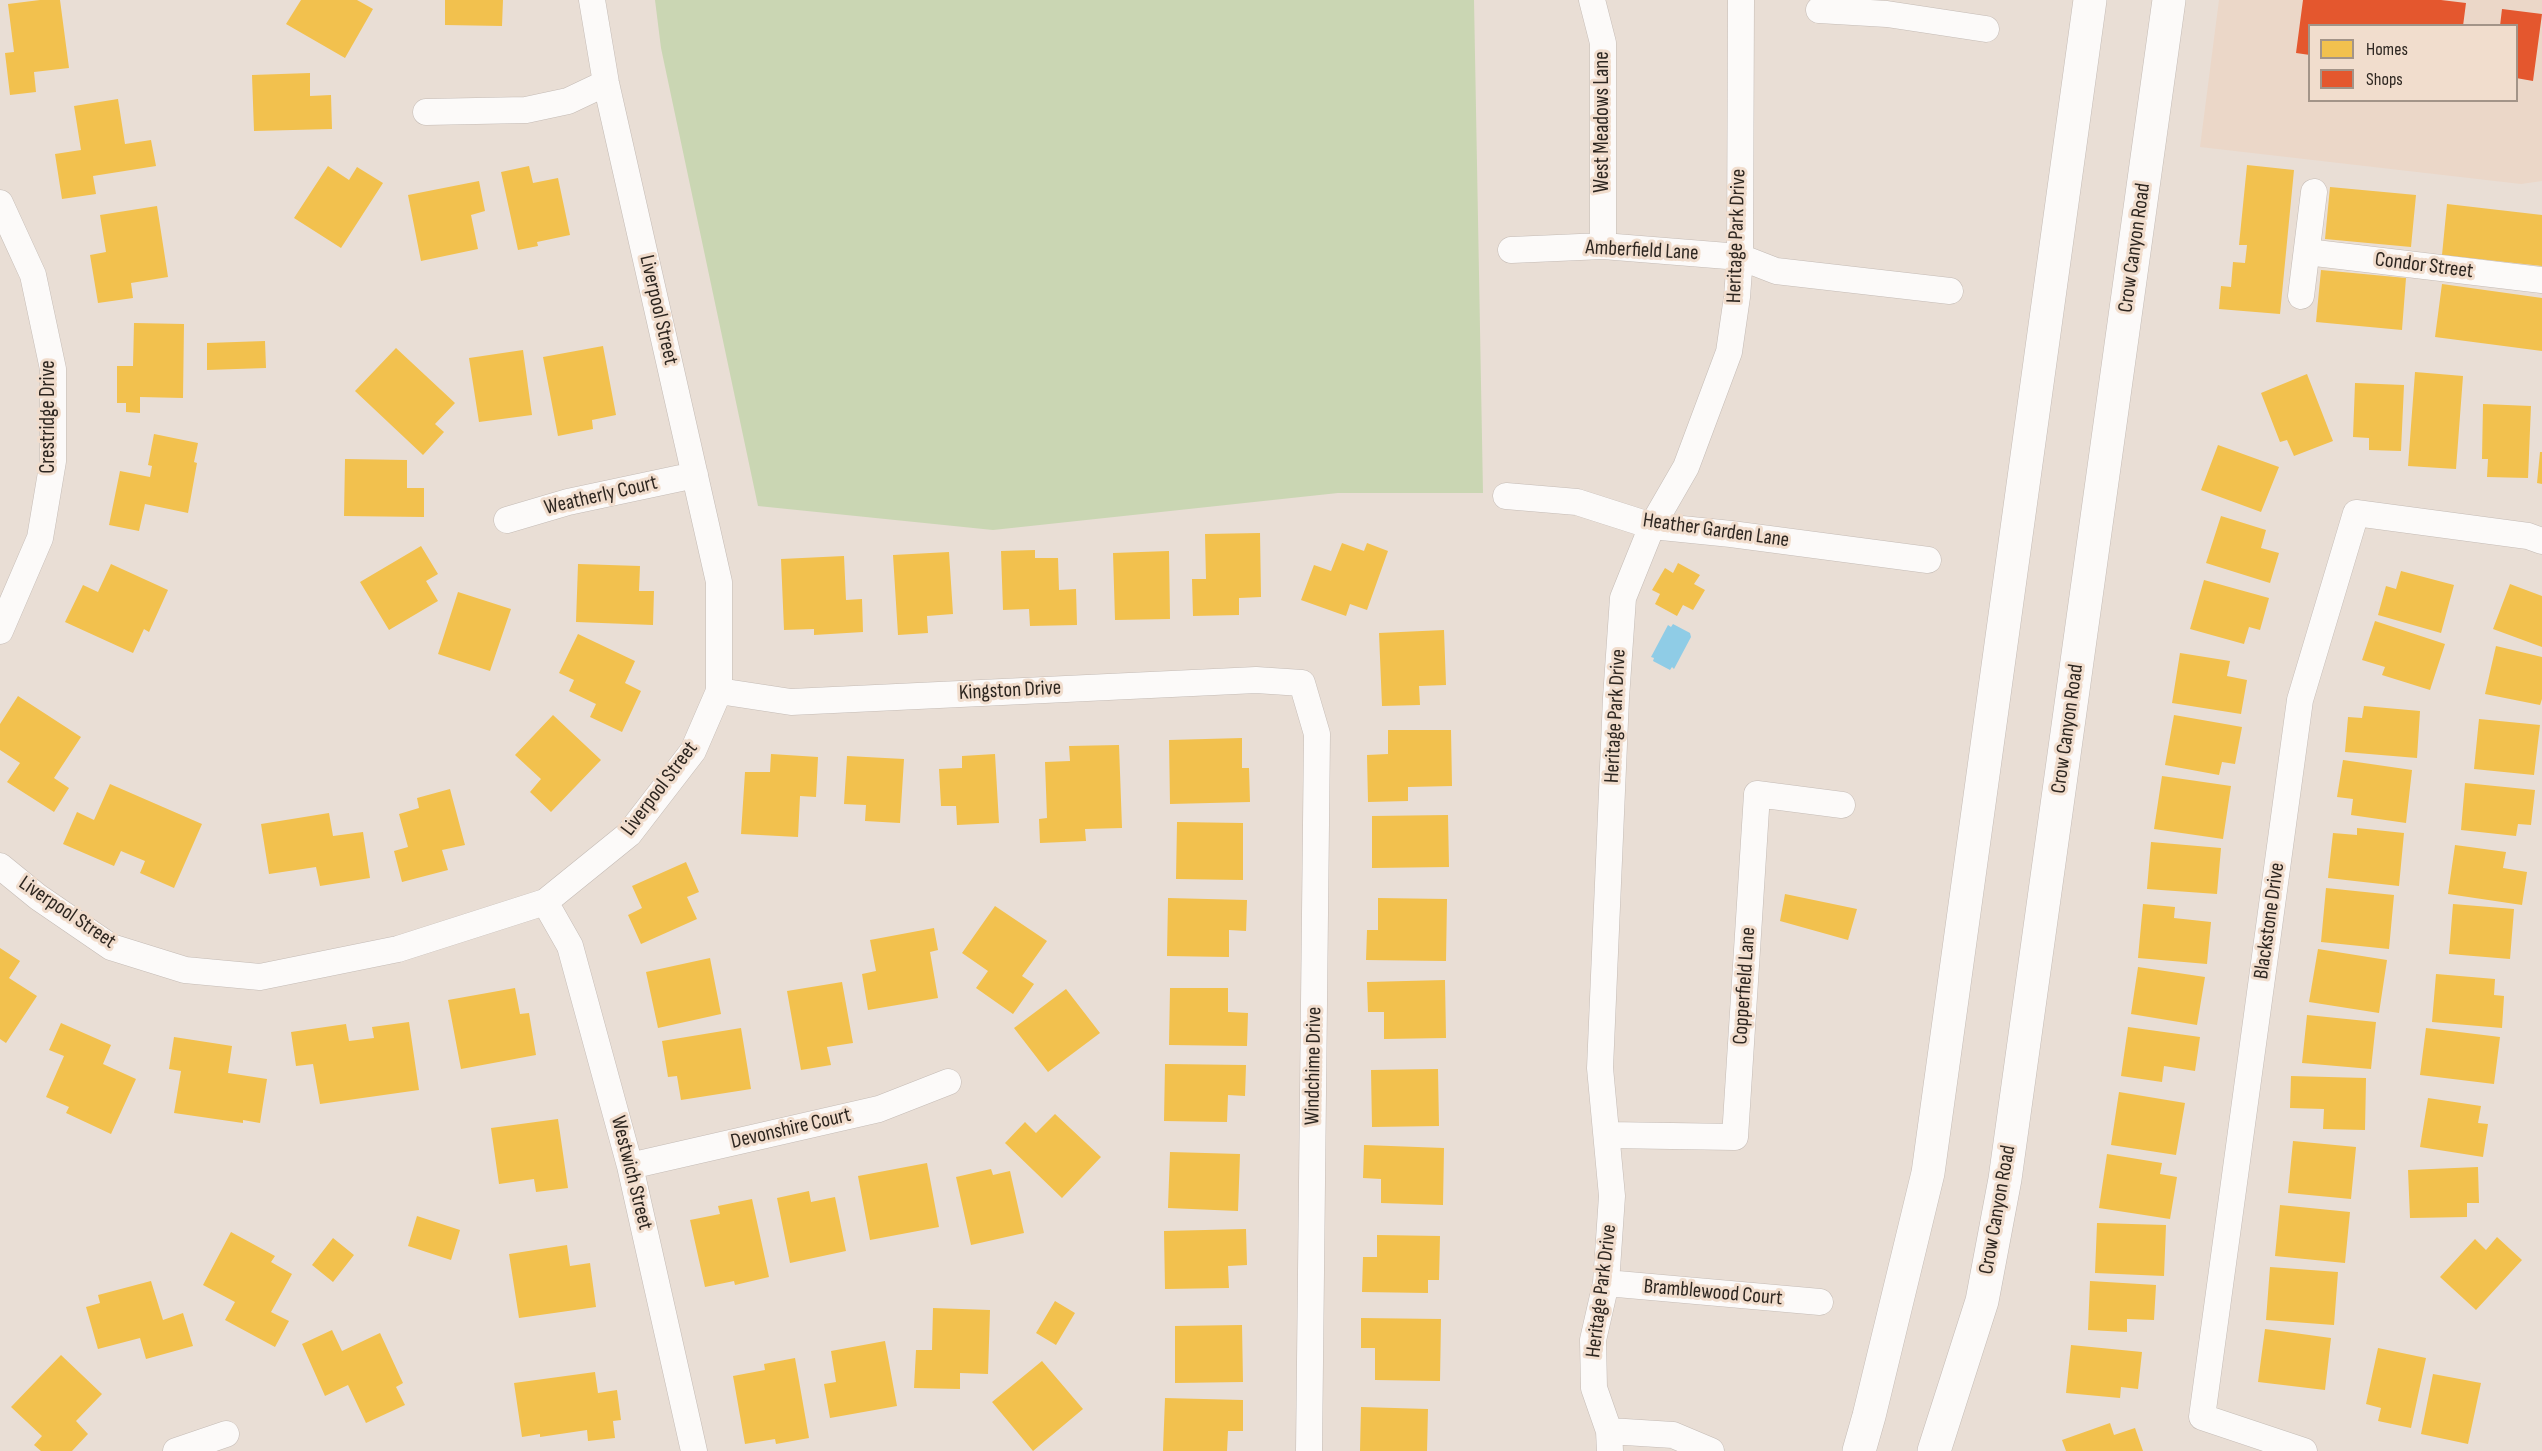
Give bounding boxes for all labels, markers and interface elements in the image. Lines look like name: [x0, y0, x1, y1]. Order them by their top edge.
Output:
legend: [2308, 24, 2518, 102]
text: Homes: [2366, 39, 2408, 60]
street label: West Meadows Lane: [1590, 51, 1616, 193]
text: Shops: [2366, 69, 2403, 90]
street label: Heritage Park Drive: [1722, 168, 1752, 304]
street label: Crow Canyon Road: [2113, 182, 2157, 314]
street label: Amberfield Lane: [1585, 235, 1699, 267]
street label: Condor Street: [2373, 247, 2475, 285]
street label: Liverpool Street: [633, 253, 683, 367]
street label: Crestridge Drive: [36, 360, 62, 474]
street label: Weatherly Court: [542, 471, 660, 521]
street label: Heather Garden Lane: [1641, 508, 1791, 554]
street label: Heritage Park Drive: [1600, 648, 1632, 784]
street label: Crow Canyon Road: [2046, 663, 2090, 795]
street label: Kingston Drive: [958, 676, 1062, 706]
street label: Liverpool Street: [616, 737, 704, 841]
street label: Blackstone Drive: [2249, 861, 2291, 981]
street label: Liverpool Street: [14, 871, 120, 955]
street label: Copperfield Lane: [1728, 926, 1762, 1046]
street label: Windchime Drive: [1300, 1007, 1328, 1125]
street label: Devonshire Court: [729, 1103, 853, 1155]
street label: Westwich Street: [605, 1113, 657, 1233]
street label: Crow Canyon Road: [1974, 1144, 2022, 1276]
street label: Heritage Park Drive: [1581, 1223, 1623, 1359]
street label: Bramblewood Court: [1643, 1274, 1783, 1312]

